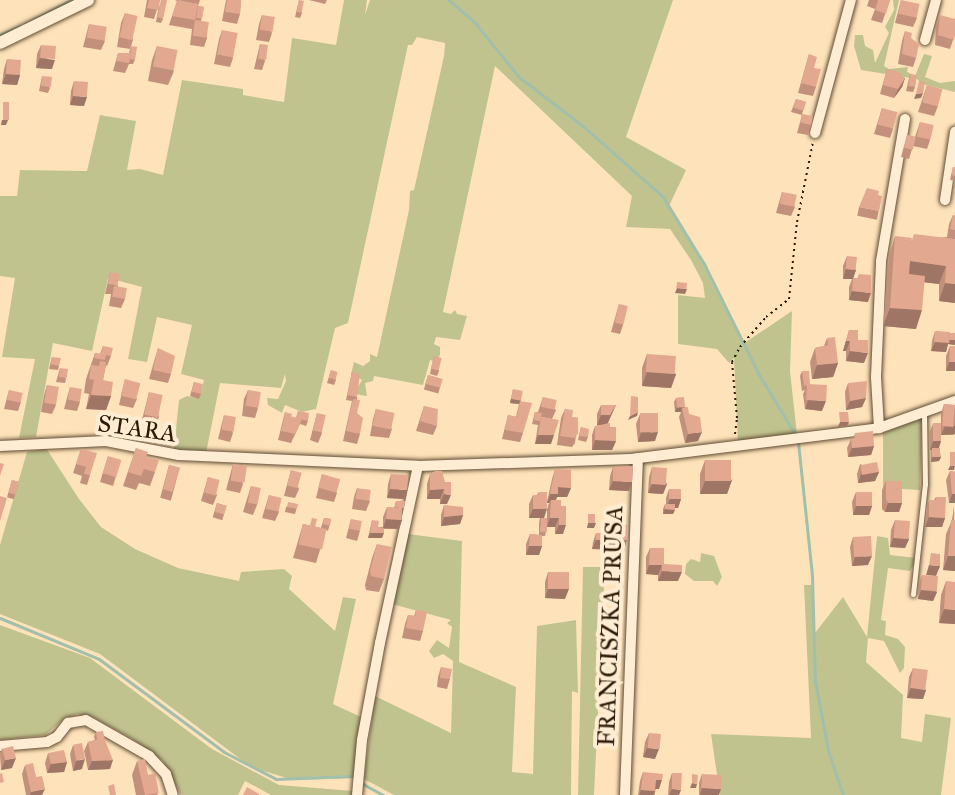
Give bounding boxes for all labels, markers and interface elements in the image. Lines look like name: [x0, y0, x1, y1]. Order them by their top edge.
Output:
street label: STARA: [96, 409, 178, 449]
street label: FRANCISZKA PRUSA: [592, 505, 630, 747]

